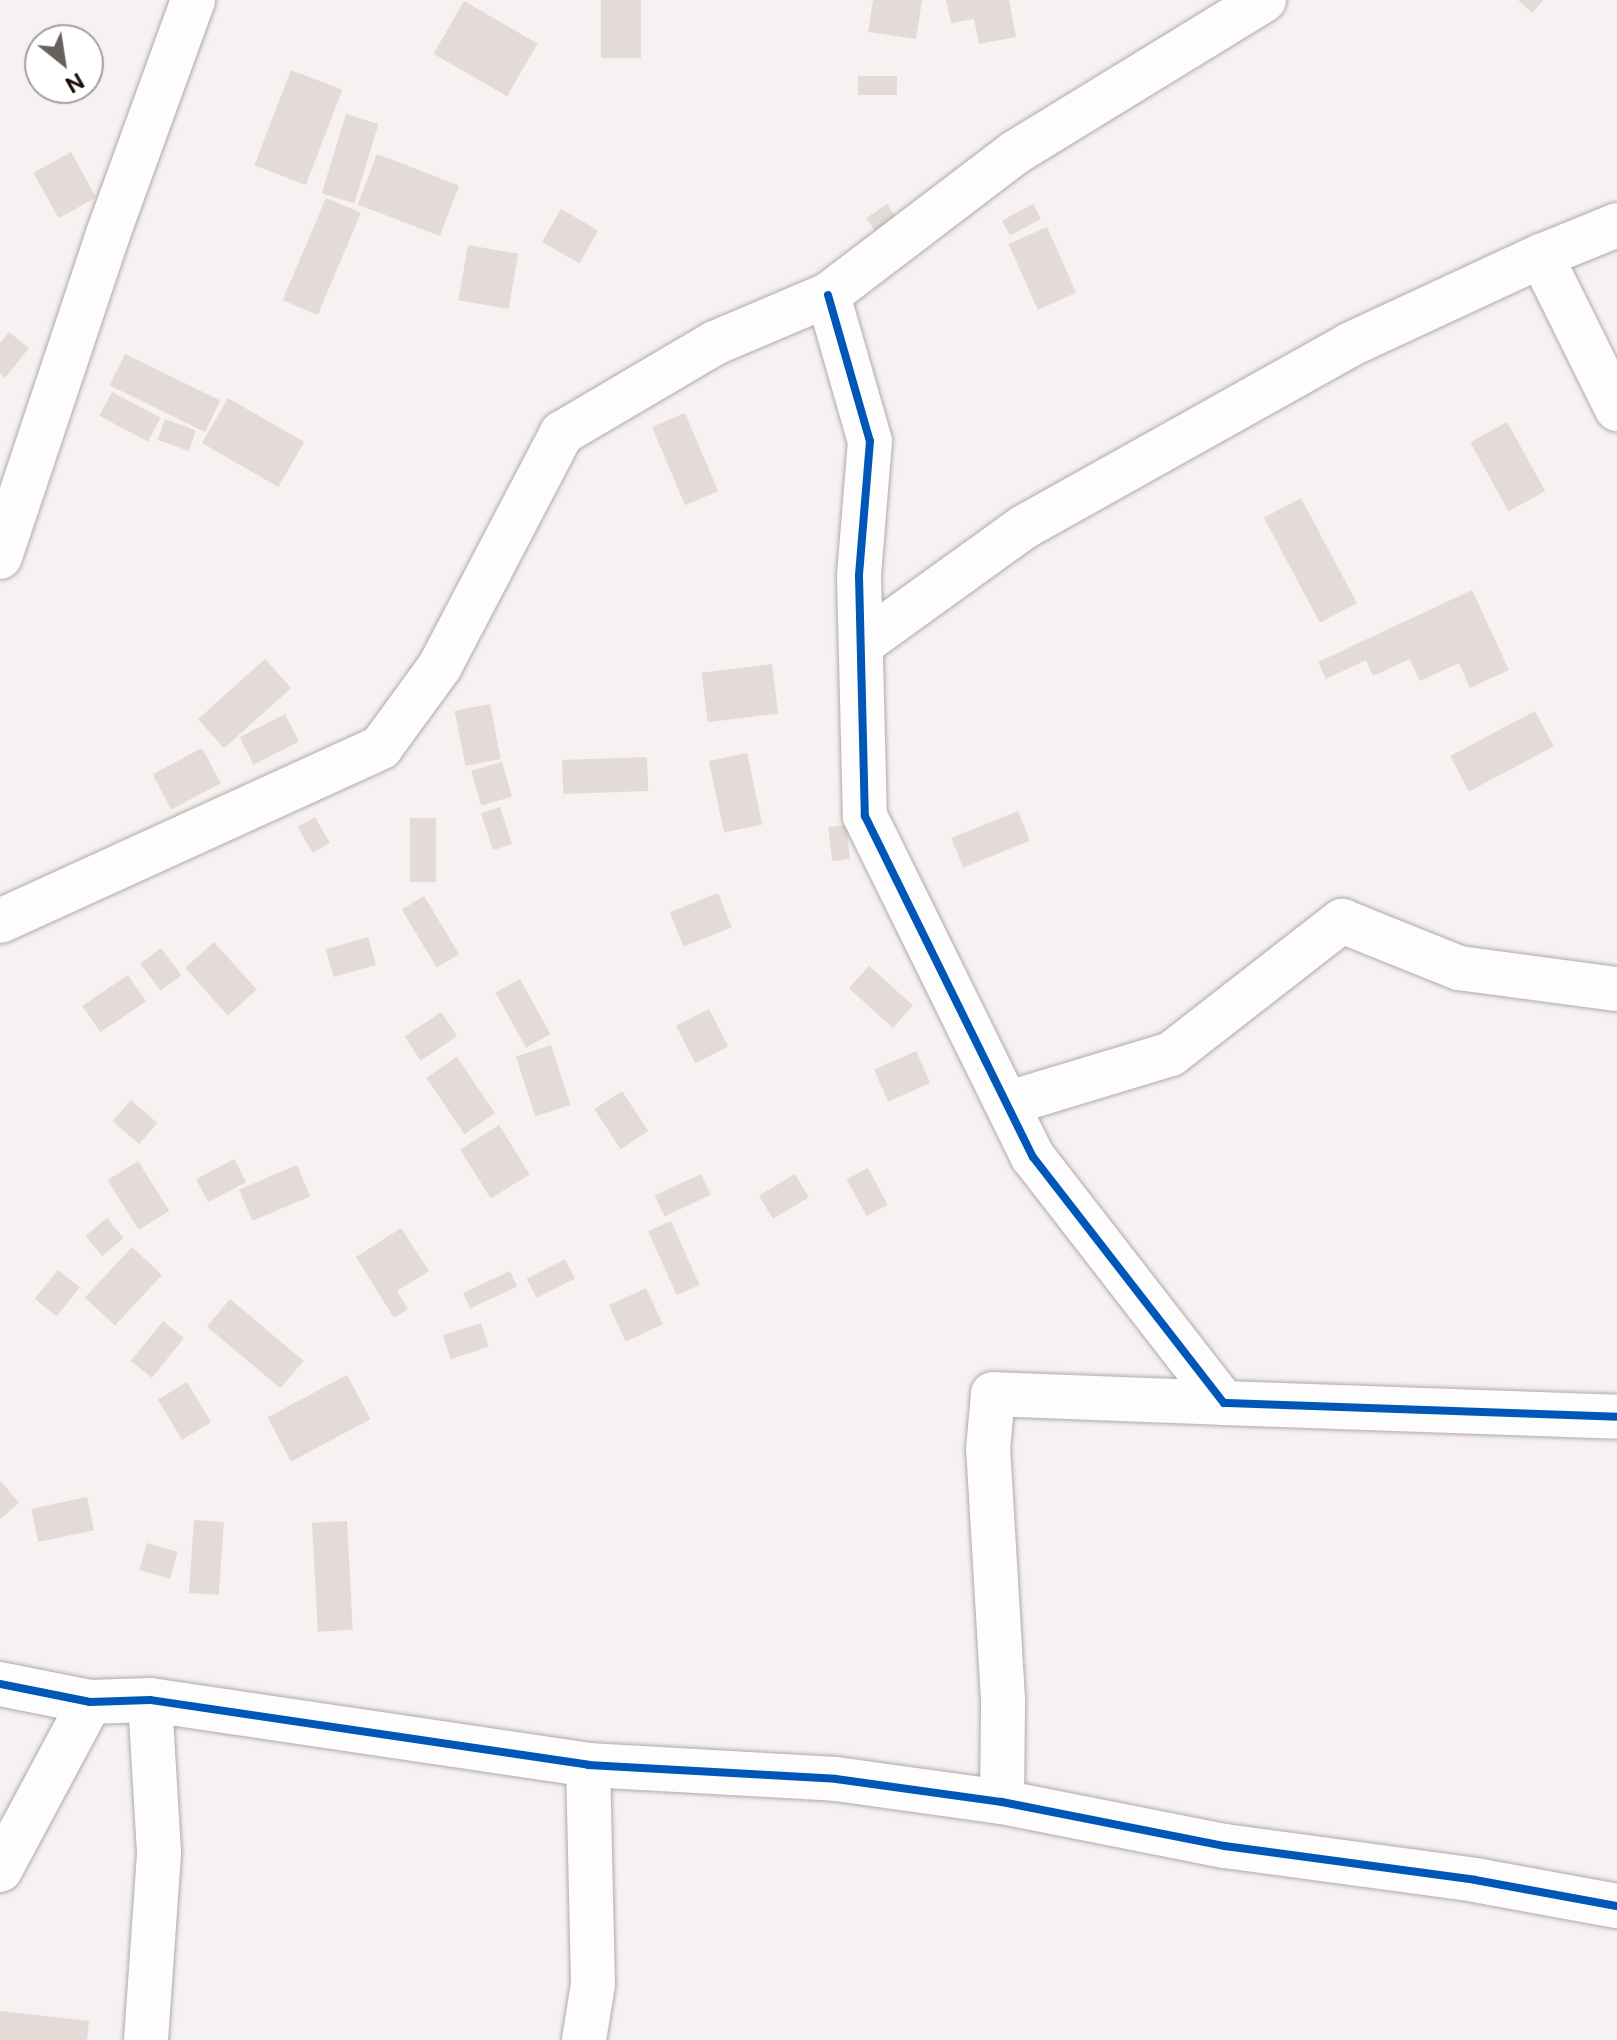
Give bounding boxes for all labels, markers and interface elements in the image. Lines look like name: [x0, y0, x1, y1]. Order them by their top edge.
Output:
north arrow: [24, 24, 104, 104]
text: N: [61, 67, 89, 99]

